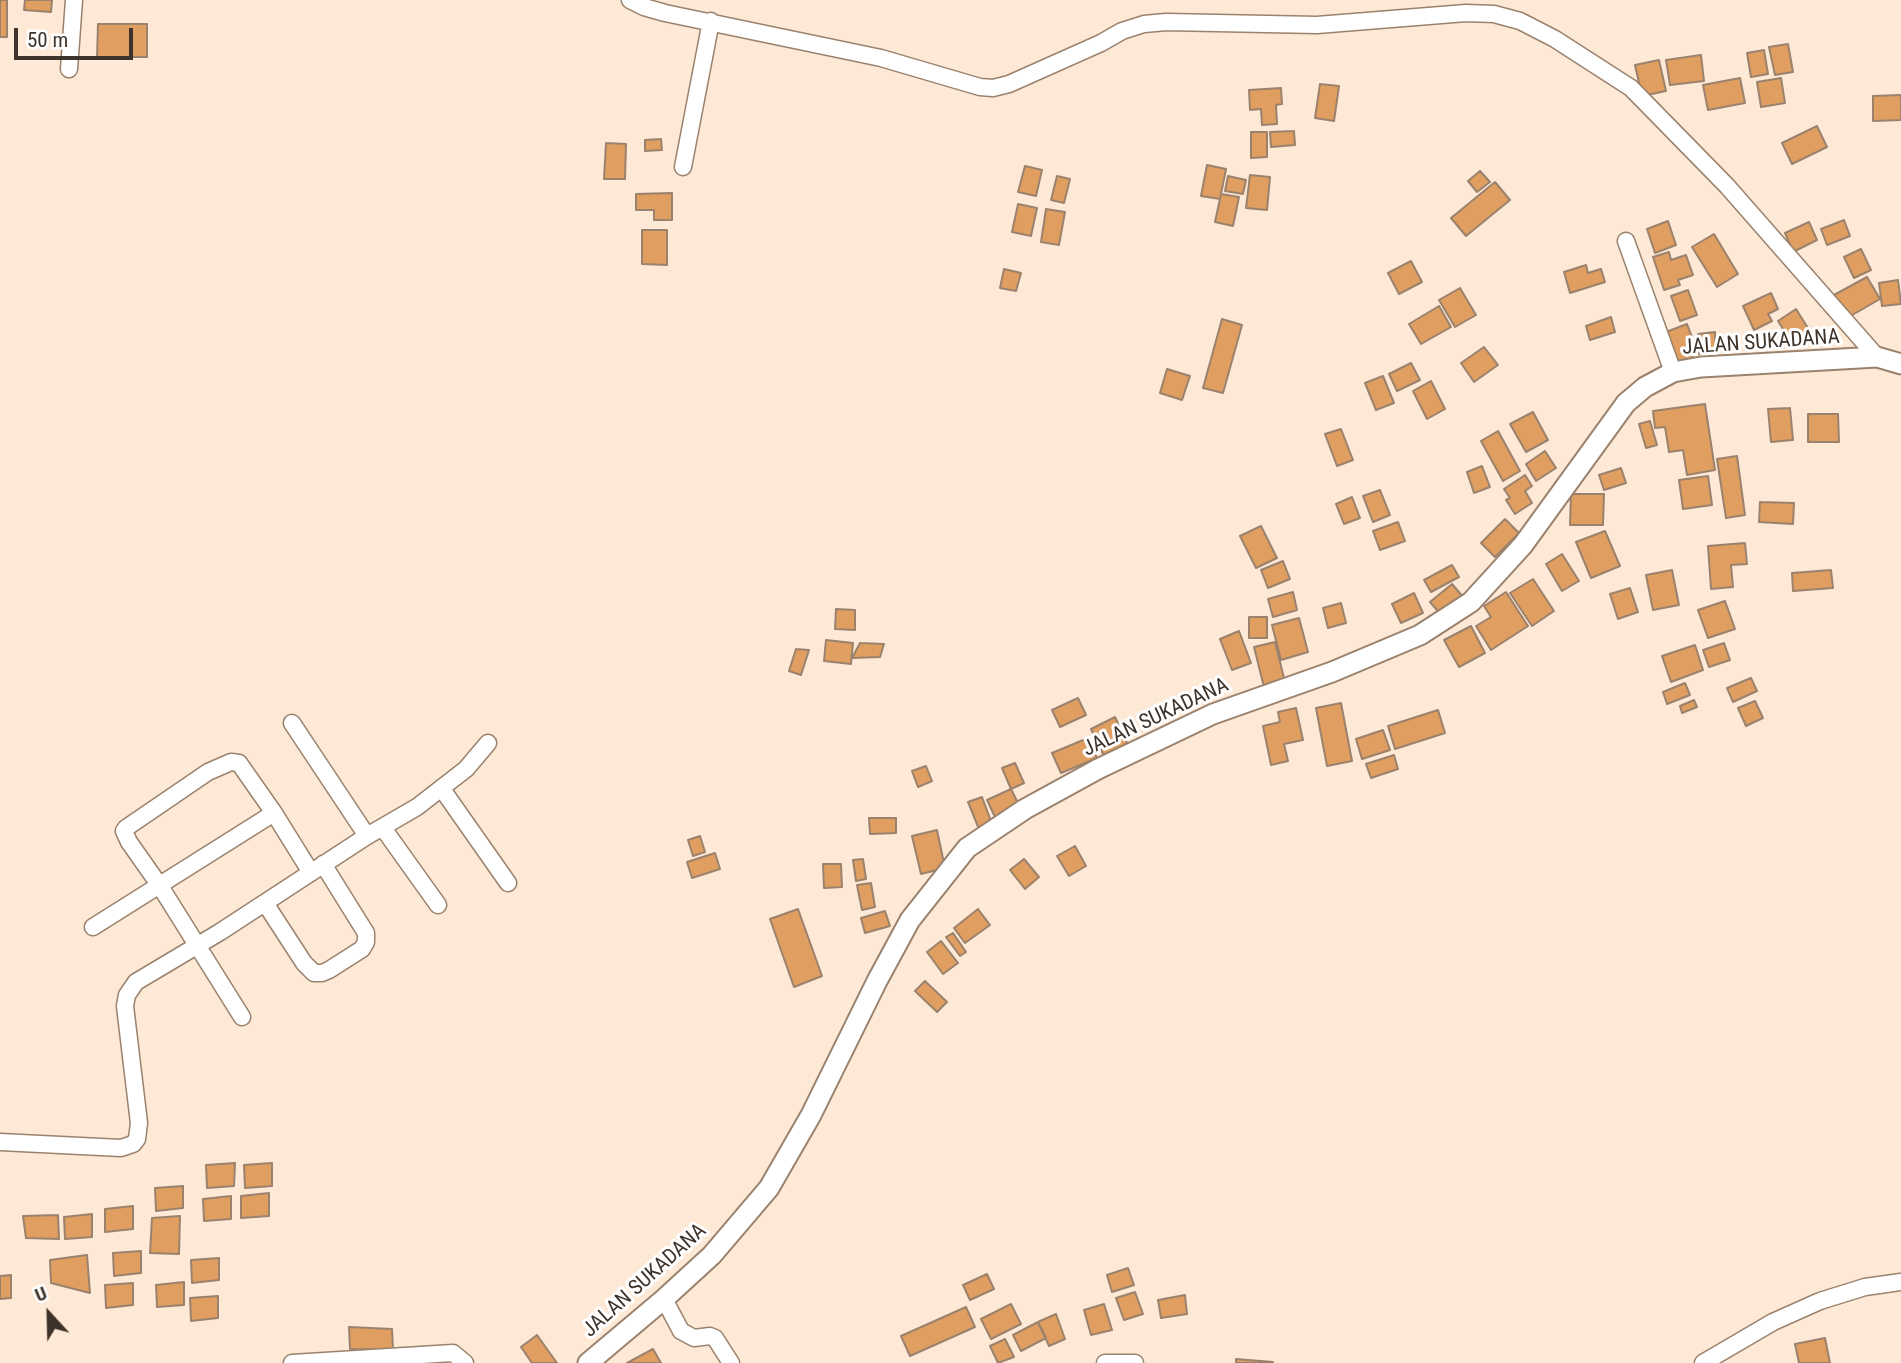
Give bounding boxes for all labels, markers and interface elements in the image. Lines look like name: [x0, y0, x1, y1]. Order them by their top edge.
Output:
scale bar: [18, 14, 136, 58]
text: 50 m: [27, 28, 68, 52]
street label: JALAN SUKADANA: [1682, 325, 1840, 361]
street label: JALAN SUKADANA: [1079, 673, 1233, 763]
street label: JALAN SUKADANA: [578, 1219, 712, 1343]
north arrow: [14, 1279, 84, 1349]
text: U: [32, 1281, 50, 1307]

